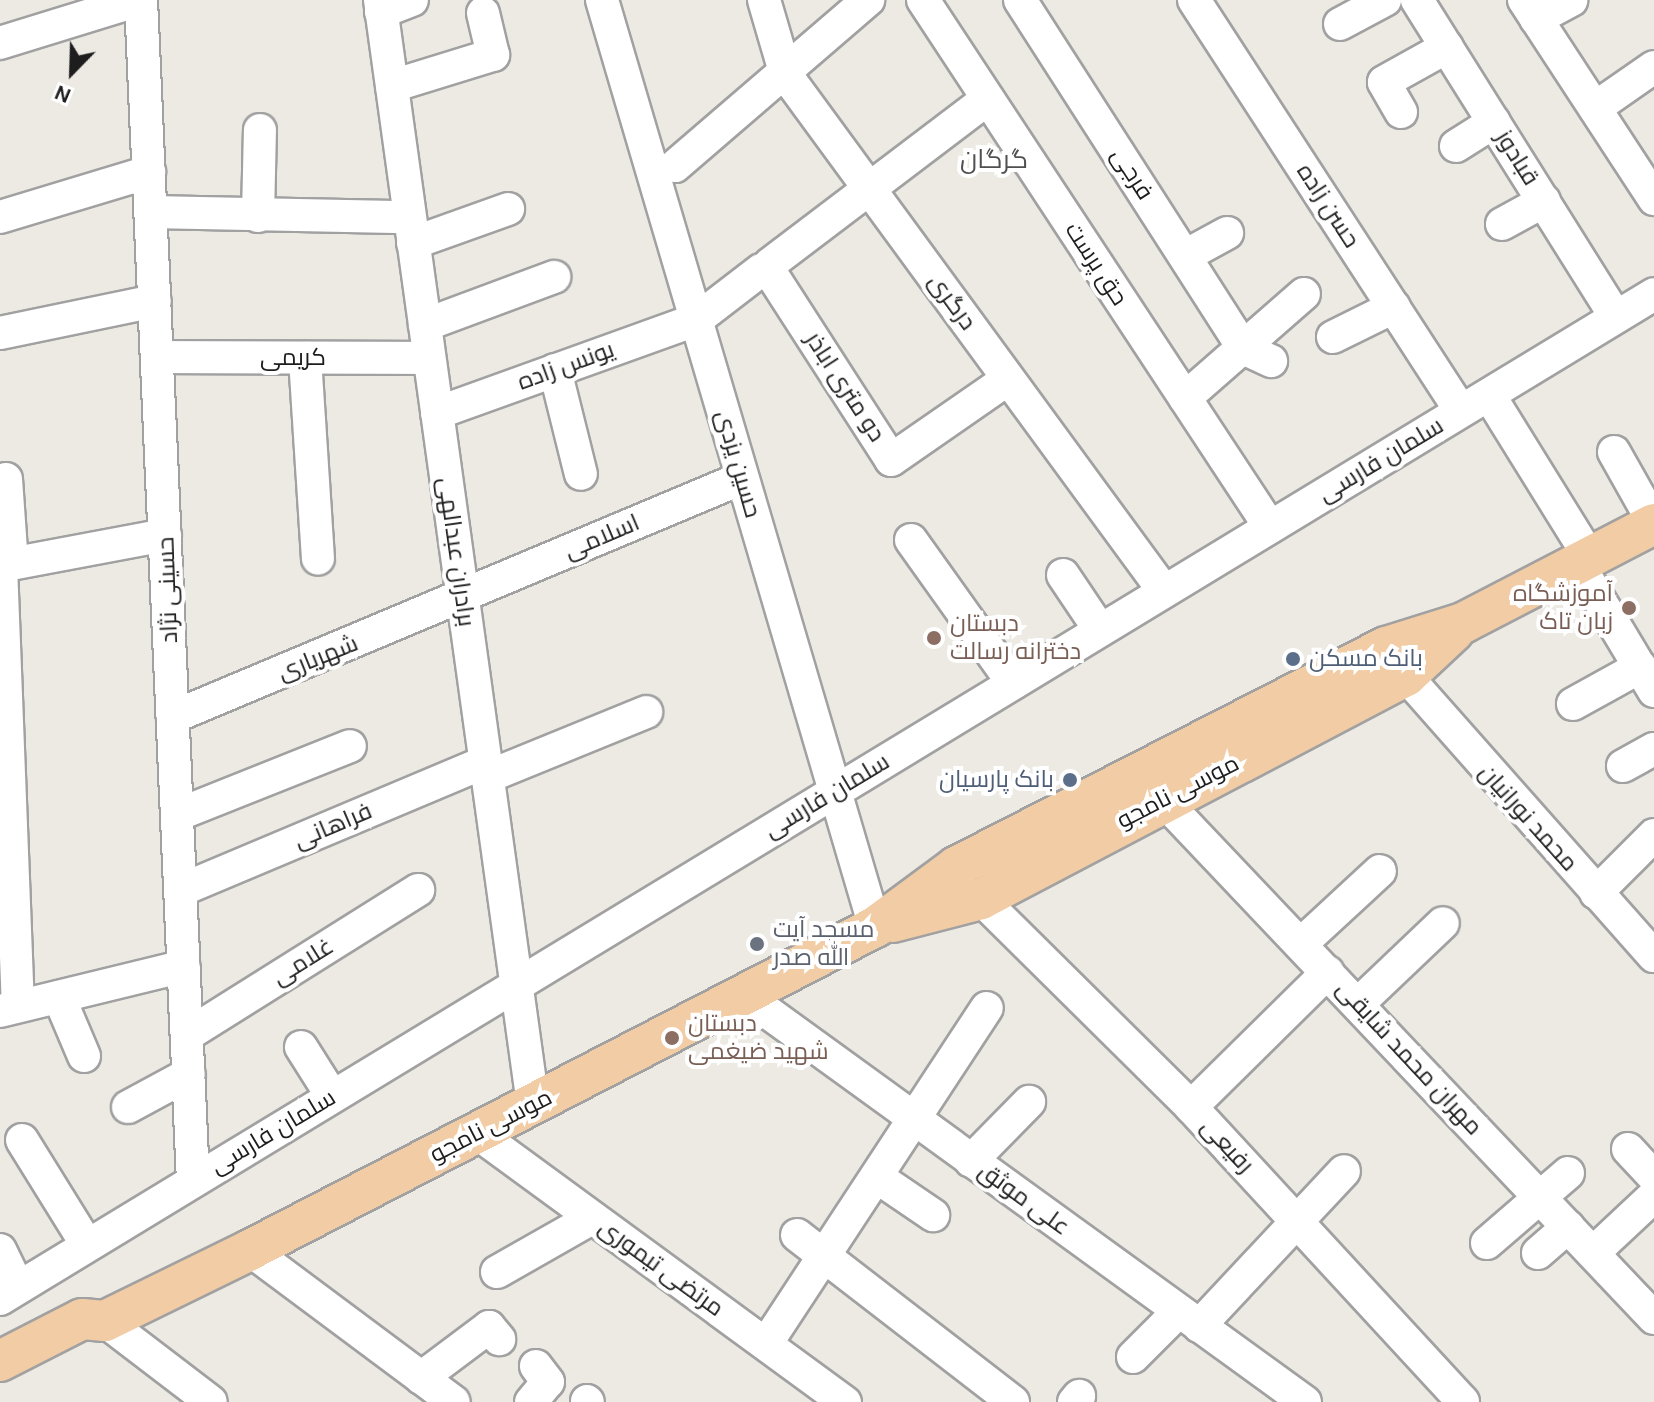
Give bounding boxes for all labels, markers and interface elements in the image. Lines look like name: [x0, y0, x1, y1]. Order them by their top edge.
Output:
north arrow: [32, 32, 112, 112]
text: N: [50, 79, 75, 109]
street label: قبادوز: [1489, 125, 1545, 191]
street label: فرجی: [1105, 143, 1159, 205]
district label: گرگان: [960, 144, 1028, 176]
street label: حسن زاده: [1290, 159, 1366, 253]
street label: حق پرست: [1058, 217, 1134, 311]
street label: درگری: [922, 268, 982, 336]
street label: دو متری اباذر: [799, 327, 891, 447]
street label: یونس زاده: [514, 335, 618, 397]
street label: کریمی: [260, 344, 326, 372]
street label: حسین یزدی: [709, 407, 767, 521]
street label: سلمان فارسی: [1313, 411, 1449, 509]
street label: برادران عبدالهی: [431, 476, 481, 628]
street label: اسلامی: [560, 508, 644, 566]
street label: حسینی نژاد: [152, 536, 184, 644]
place label: آموزشگاه زبان تاک: [1513, 580, 1613, 636]
marker: آموزشگاه زبان تاک: [1620, 599, 1638, 617]
place label: دبستان دخترانه رسالت: [950, 610, 1081, 666]
street label: شهریاری: [274, 629, 362, 687]
marker: دبستان دخترانه رسالت: [925, 629, 943, 647]
place label: بانک مسکن: [1309, 645, 1423, 673]
marker: بانک مسکن: [1284, 650, 1302, 668]
street label: سلمان فارسی: [759, 747, 895, 845]
street label: موسی نامجو: [1112, 749, 1244, 835]
street label: محمد نورانیان: [1472, 759, 1584, 877]
place label: بانک پارسیان: [939, 766, 1054, 794]
marker: بانک پارسیان: [1061, 771, 1079, 789]
street label: فراهانی: [290, 797, 376, 855]
place label: مسجد آیت الله صدر: [773, 916, 875, 972]
street label: غلامی: [267, 932, 339, 992]
marker: مسجد آیت الله صدر: [748, 935, 766, 953]
street label: مهران محمد شایقی: [1330, 975, 1488, 1141]
place label: دبستان شهید ضیغمی: [688, 1010, 829, 1066]
marker: دبستان شهید ضیغمی: [663, 1029, 681, 1047]
street label: سلمان فارسی: [205, 1083, 341, 1181]
street label: موسی نامجو: [425, 1083, 557, 1169]
street label: رفیعی: [1195, 1113, 1259, 1179]
street label: علی موثق: [973, 1156, 1075, 1242]
street label: مرتضی تیموری: [593, 1213, 729, 1323]

